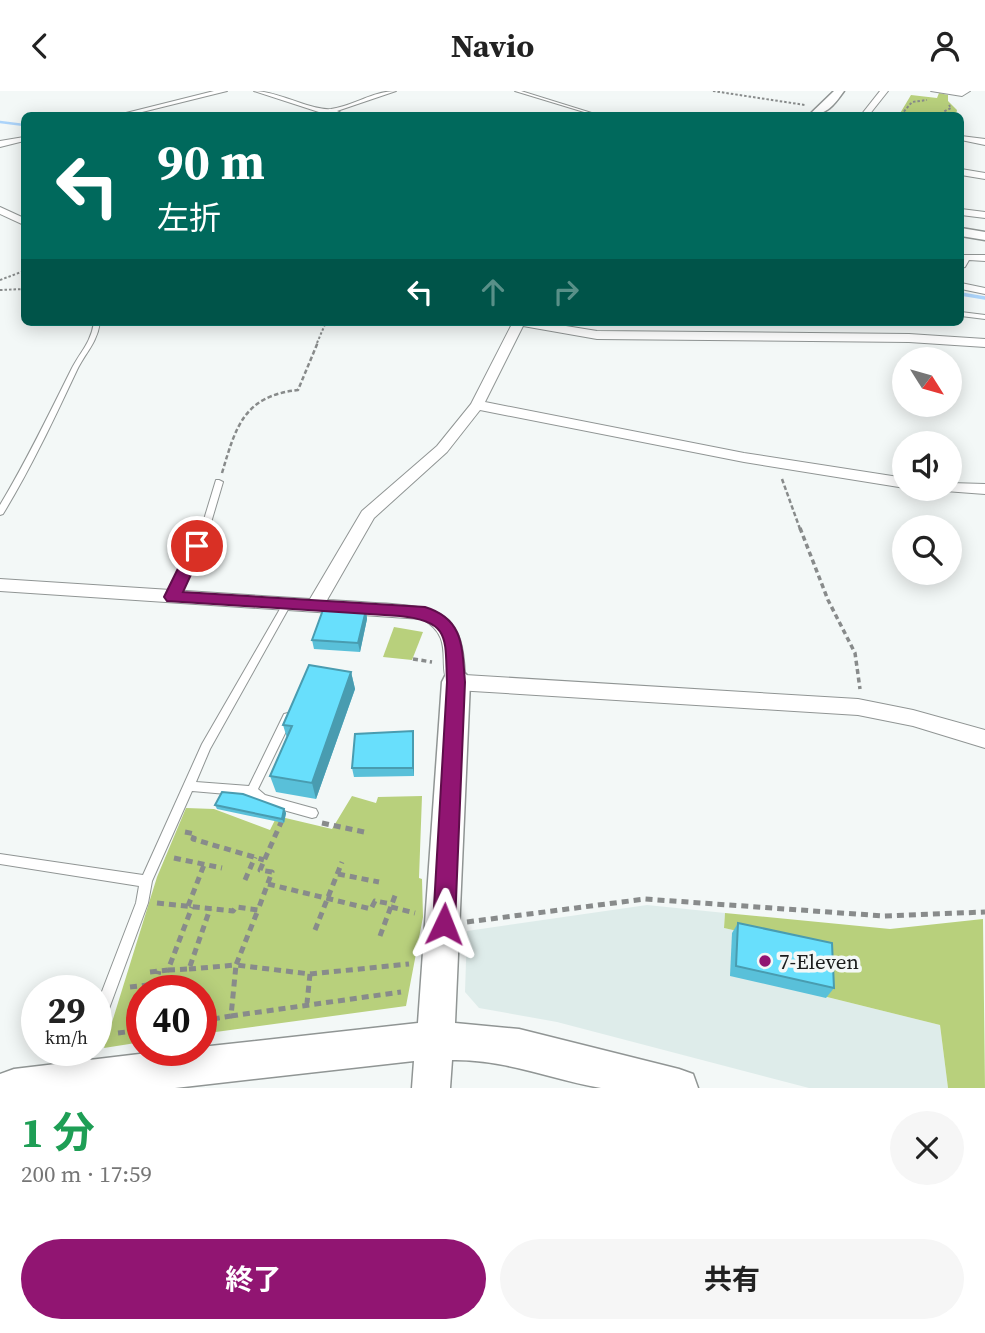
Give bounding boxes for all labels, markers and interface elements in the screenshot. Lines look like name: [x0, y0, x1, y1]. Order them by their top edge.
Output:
text: Navio: [451, 24, 534, 68]
icon: back: [21, 27, 59, 65]
icon: person: [926, 27, 964, 65]
text: 90 m: [157, 128, 265, 195]
icon: left: [42, 140, 133, 231]
text: 左折: [157, 196, 221, 240]
icon: left: [401, 273, 439, 311]
icon: ahead: [474, 273, 512, 311]
icon: right: [547, 273, 585, 311]
north arrow: [892, 347, 962, 417]
map controls: [892, 347, 962, 585]
button: sound: [892, 431, 962, 501]
button: search: [892, 515, 962, 585]
pin: [167, 516, 227, 576]
icon: arrive: [178, 527, 216, 565]
position arrow: [407, 887, 481, 961]
place label: 7-Eleven: [779, 947, 859, 976]
marker: 7-Eleven: [757, 953, 773, 969]
speed limit sign: 40: [126, 975, 217, 1066]
text: 29: [48, 987, 85, 1035]
text: km/h: [45, 1025, 88, 1050]
text: 1 分: [21, 1103, 95, 1161]
button: close: [890, 1111, 964, 1185]
text: 200 m · 17:59: [21, 1158, 152, 1190]
button: 終了: [21, 1239, 486, 1319]
button: 共有: [500, 1239, 964, 1319]

